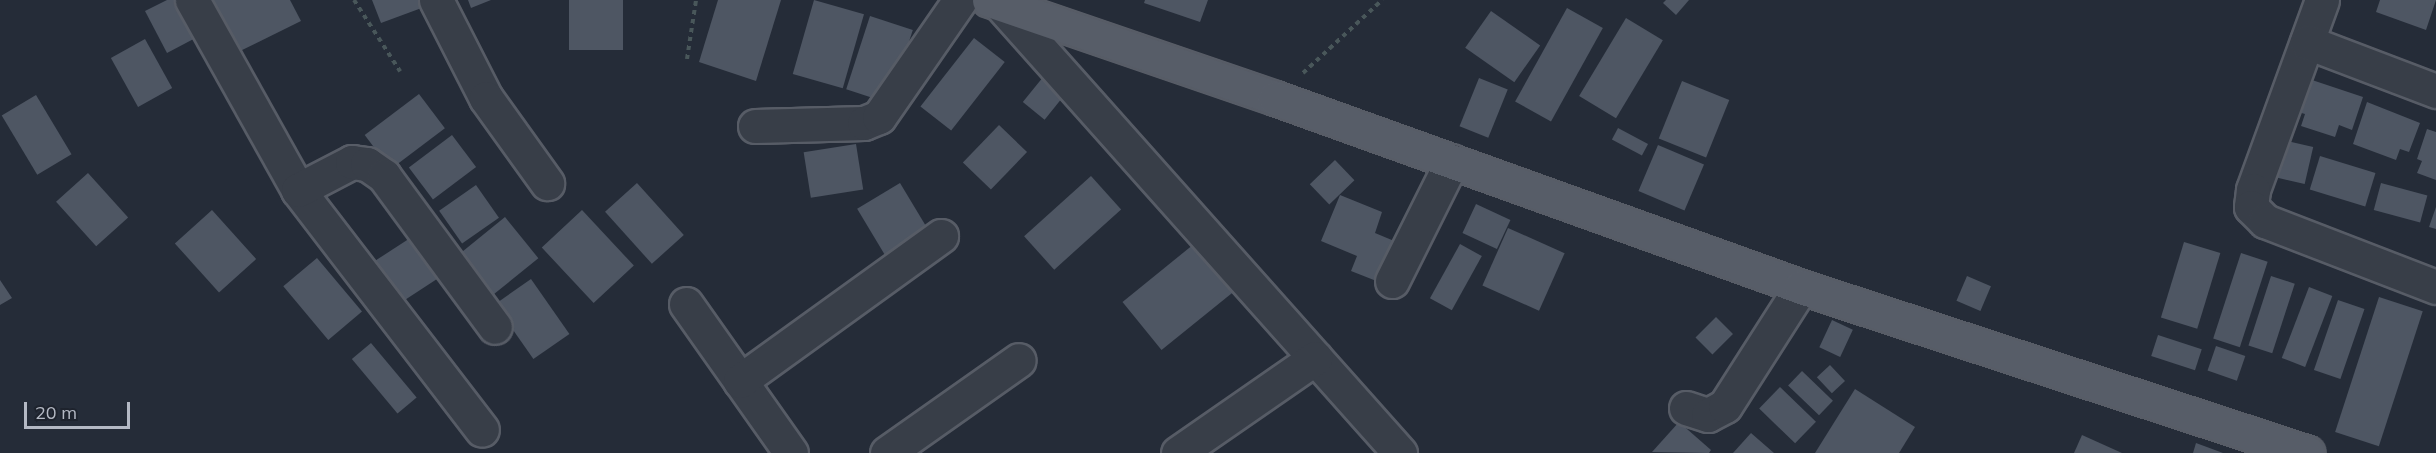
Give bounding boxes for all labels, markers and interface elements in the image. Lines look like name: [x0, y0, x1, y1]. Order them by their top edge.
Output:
scale bar: [27, 390, 134, 428]
text: 20 m: [35, 401, 77, 424]

